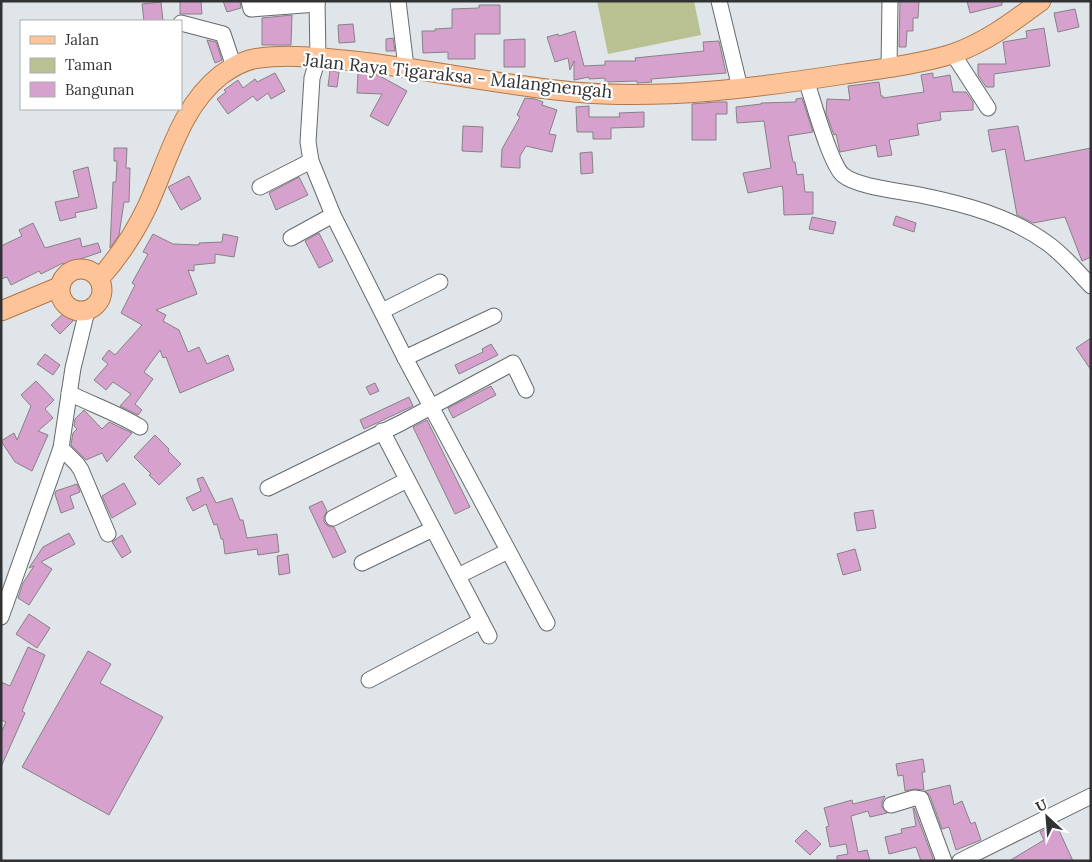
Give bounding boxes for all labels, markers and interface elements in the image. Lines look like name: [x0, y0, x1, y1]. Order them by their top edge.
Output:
legend: [20, 20, 182, 110]
text: Jalan: [64, 30, 99, 49]
street label: Jalan Raya Tigaraksa - Malangnengah: [302, 48, 614, 103]
text: Taman: [65, 55, 112, 74]
text: Bangunan: [65, 80, 134, 99]
north arrow: [1022, 792, 1072, 842]
text: U: [1033, 795, 1050, 816]

